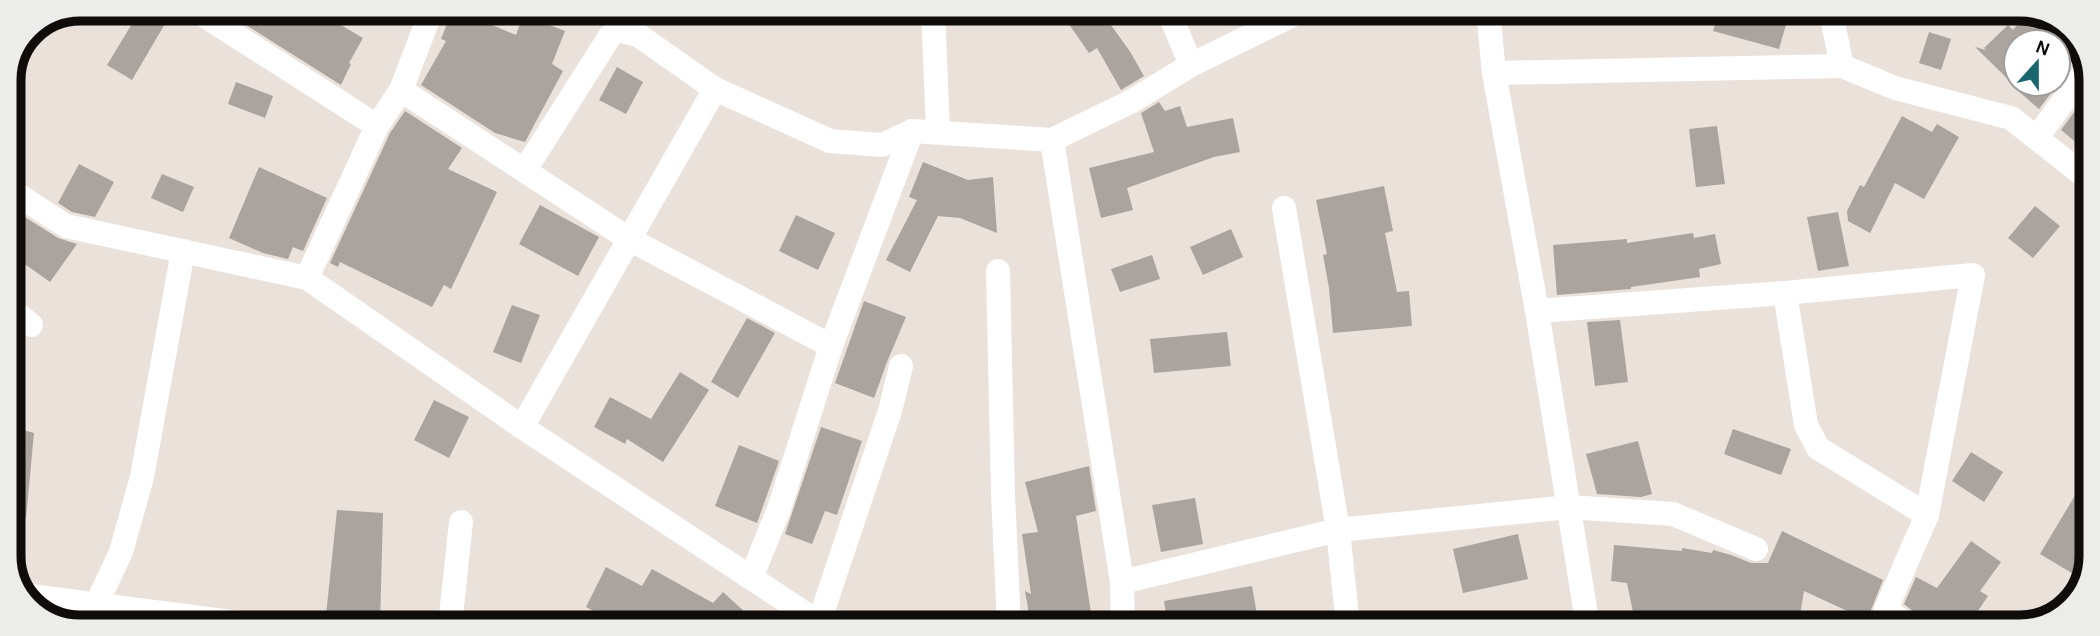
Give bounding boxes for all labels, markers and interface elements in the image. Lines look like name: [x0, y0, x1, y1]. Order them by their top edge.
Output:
north arrow: [2002, 28, 2072, 98]
text: N: [2032, 35, 2053, 61]

